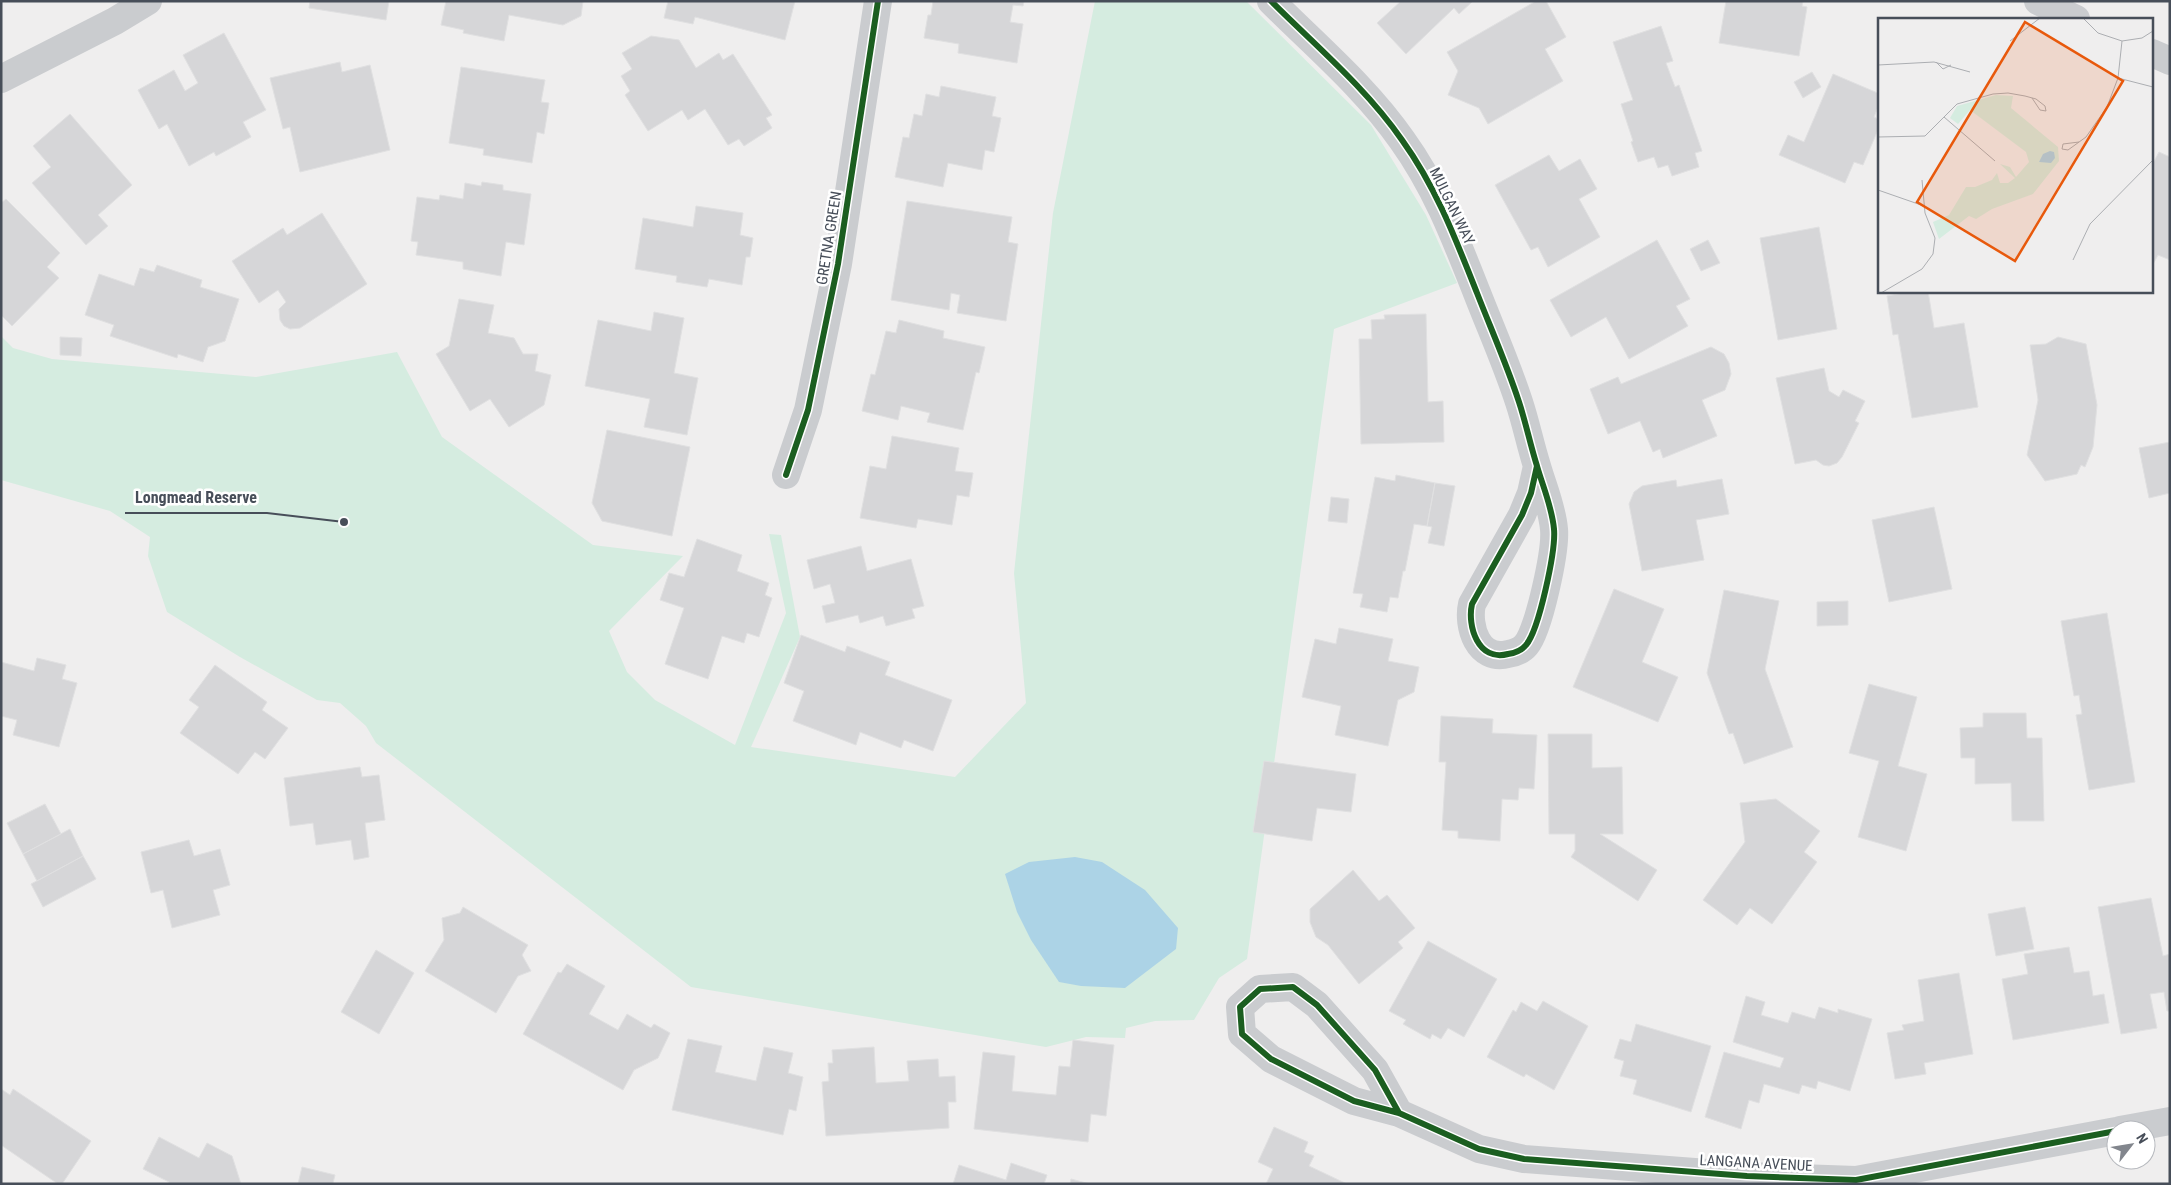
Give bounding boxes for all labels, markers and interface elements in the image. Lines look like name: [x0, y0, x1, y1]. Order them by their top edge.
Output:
inset map: [1878, 18, 2154, 292]
street label: MULGAN WAY: [1426, 164, 1478, 248]
street label: GRETNA GREEN: [813, 190, 845, 286]
callout: Longmead Reserve: [125, 482, 267, 513]
text: Longmead Reserve: [135, 488, 257, 507]
north arrow: [2106, 1120, 2156, 1170]
text: N: [2133, 1131, 2151, 1146]
street label: LANGANA AVENUE: [1699, 1151, 1813, 1175]

